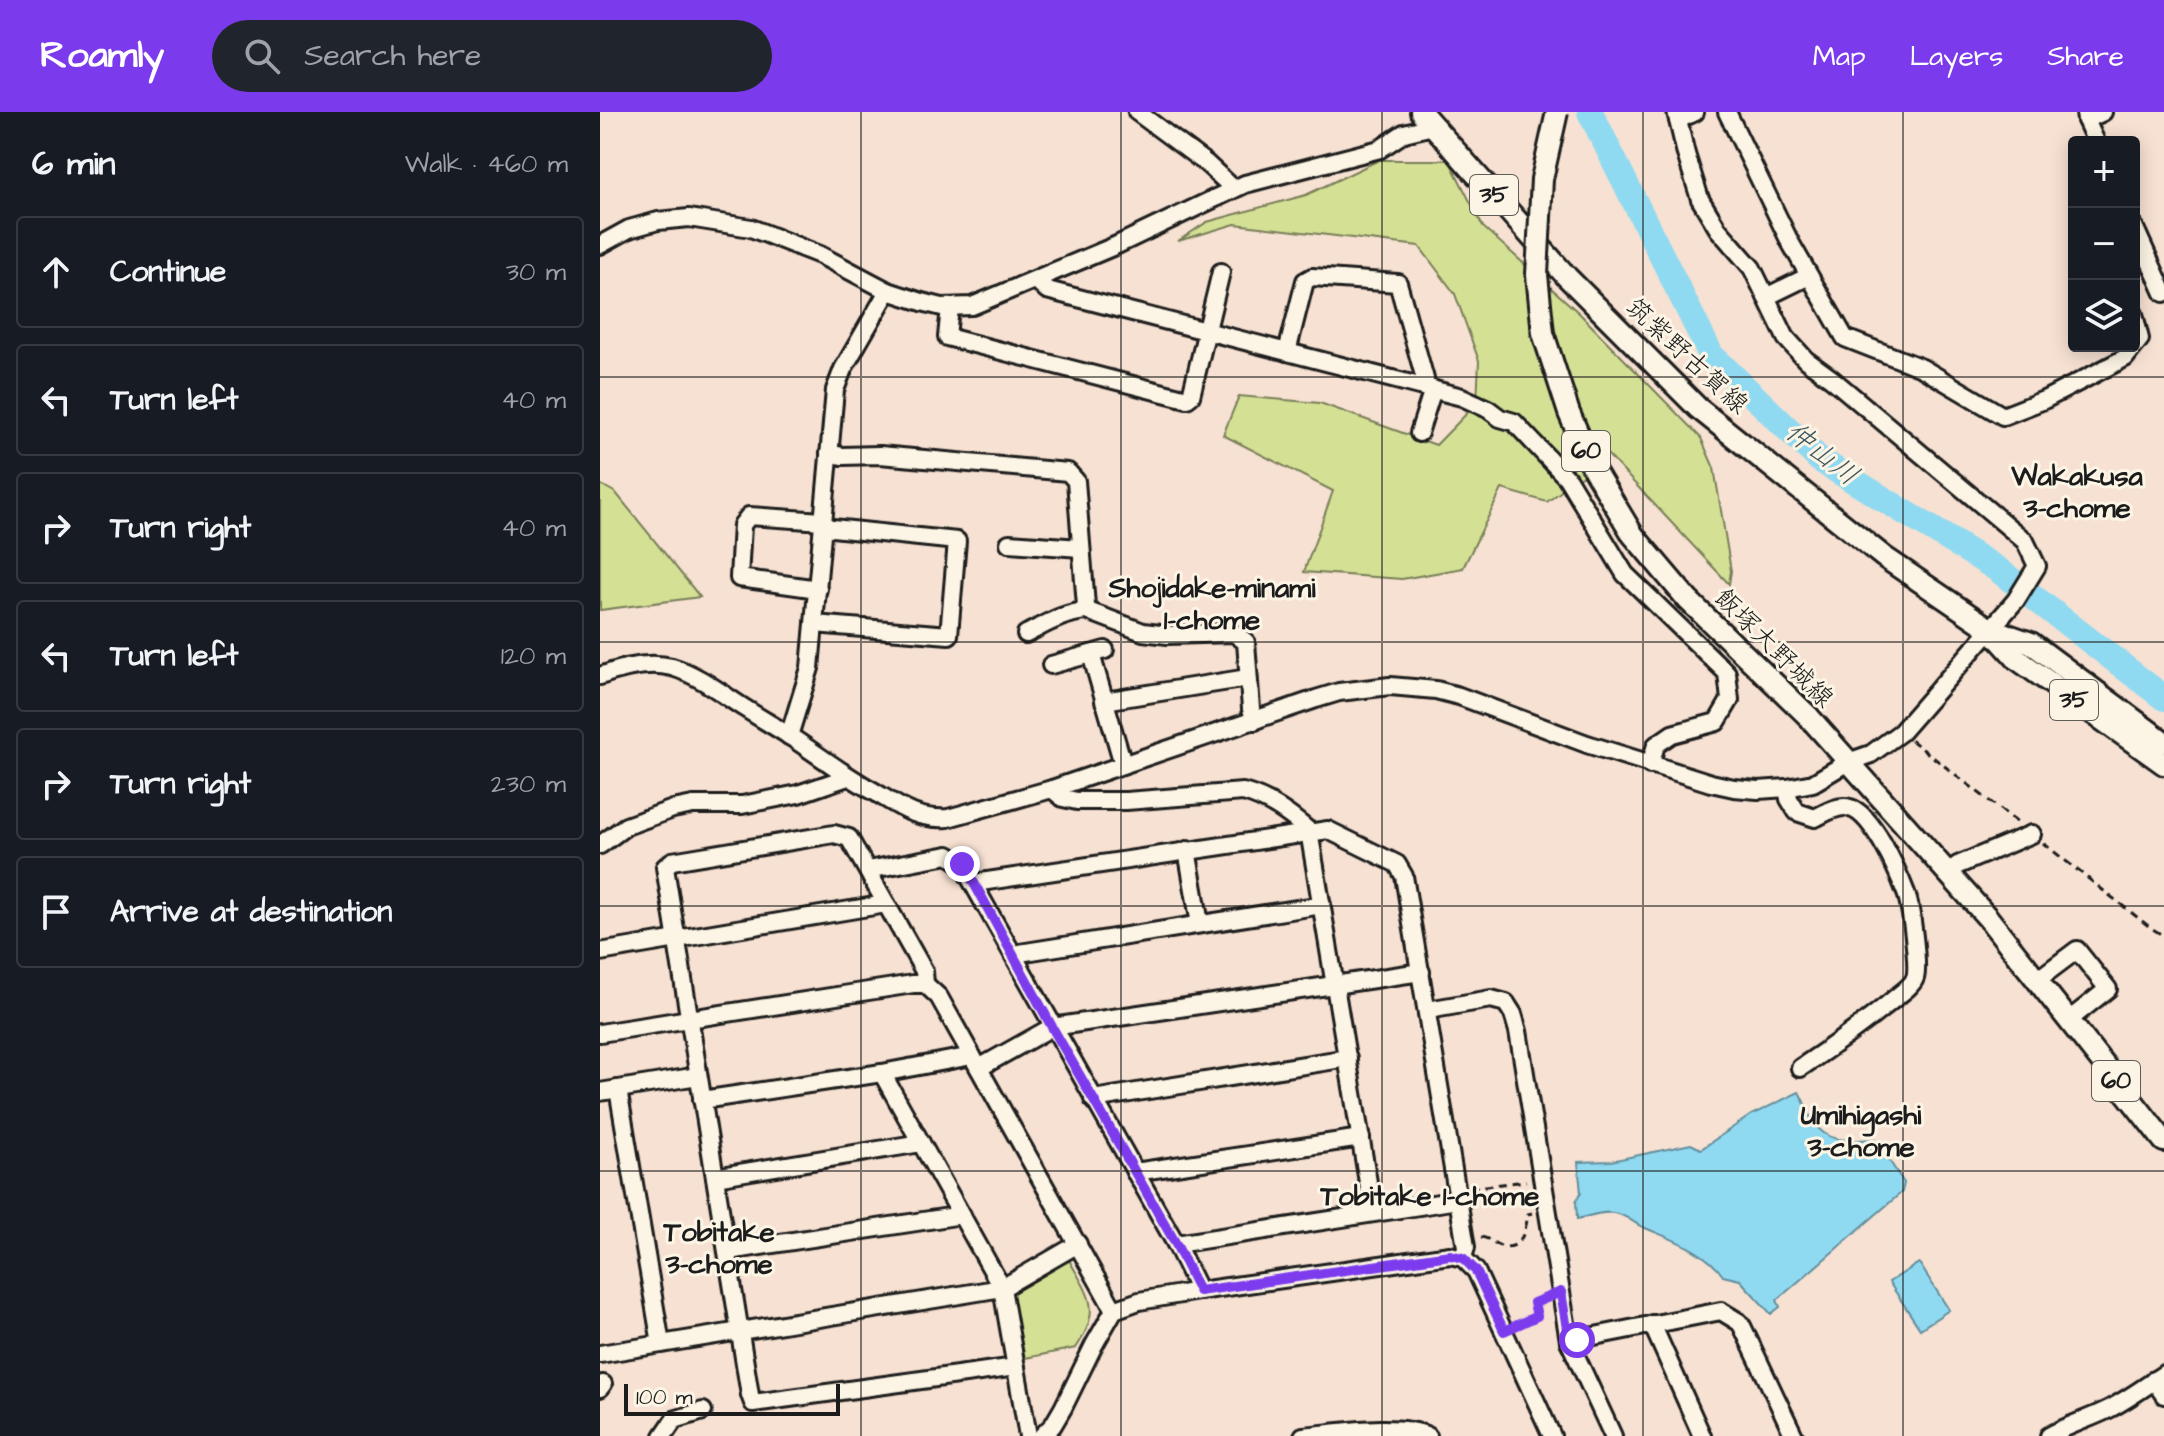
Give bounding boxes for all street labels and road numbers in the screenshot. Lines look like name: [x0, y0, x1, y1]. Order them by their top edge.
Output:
road number: 35: [1470, 175, 1518, 215]
street label: 筑紫野古賀線: [1618, 290, 1756, 422]
road number: 60: [1562, 431, 1610, 471]
street label: 飯塚大野城線: [1706, 580, 1842, 716]
road number: 35: [2050, 680, 2098, 720]
road number: 60: [2092, 1061, 2140, 1101]

